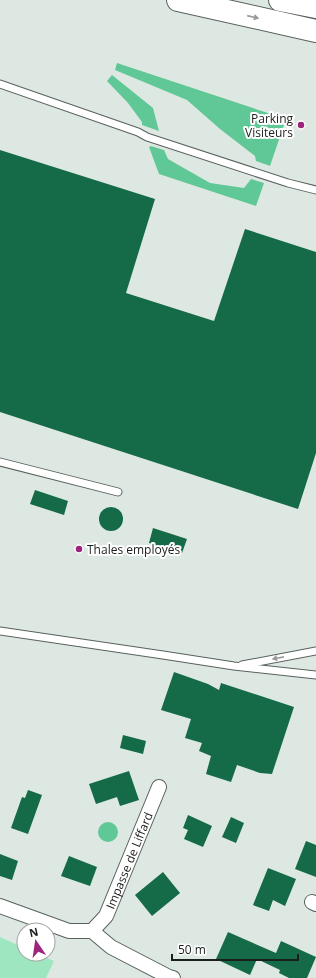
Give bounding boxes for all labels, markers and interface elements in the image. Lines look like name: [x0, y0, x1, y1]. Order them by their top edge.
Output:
one-way arrow: [247, 14, 259, 20]
place label: Parking Visiteurs: [245, 110, 293, 141]
marker: Parking Visiteurs: [296, 120, 306, 130]
place label: Thales employés: [87, 541, 180, 558]
marker: Thales employés: [74, 544, 84, 554]
one-way arrow: [272, 655, 284, 661]
street label: Impasse de Liffard: [101, 809, 156, 911]
north arrow: [16, 922, 56, 962]
text: N: [28, 923, 40, 940]
scale bar: [172, 936, 298, 962]
text: 50 m: [178, 941, 206, 958]

